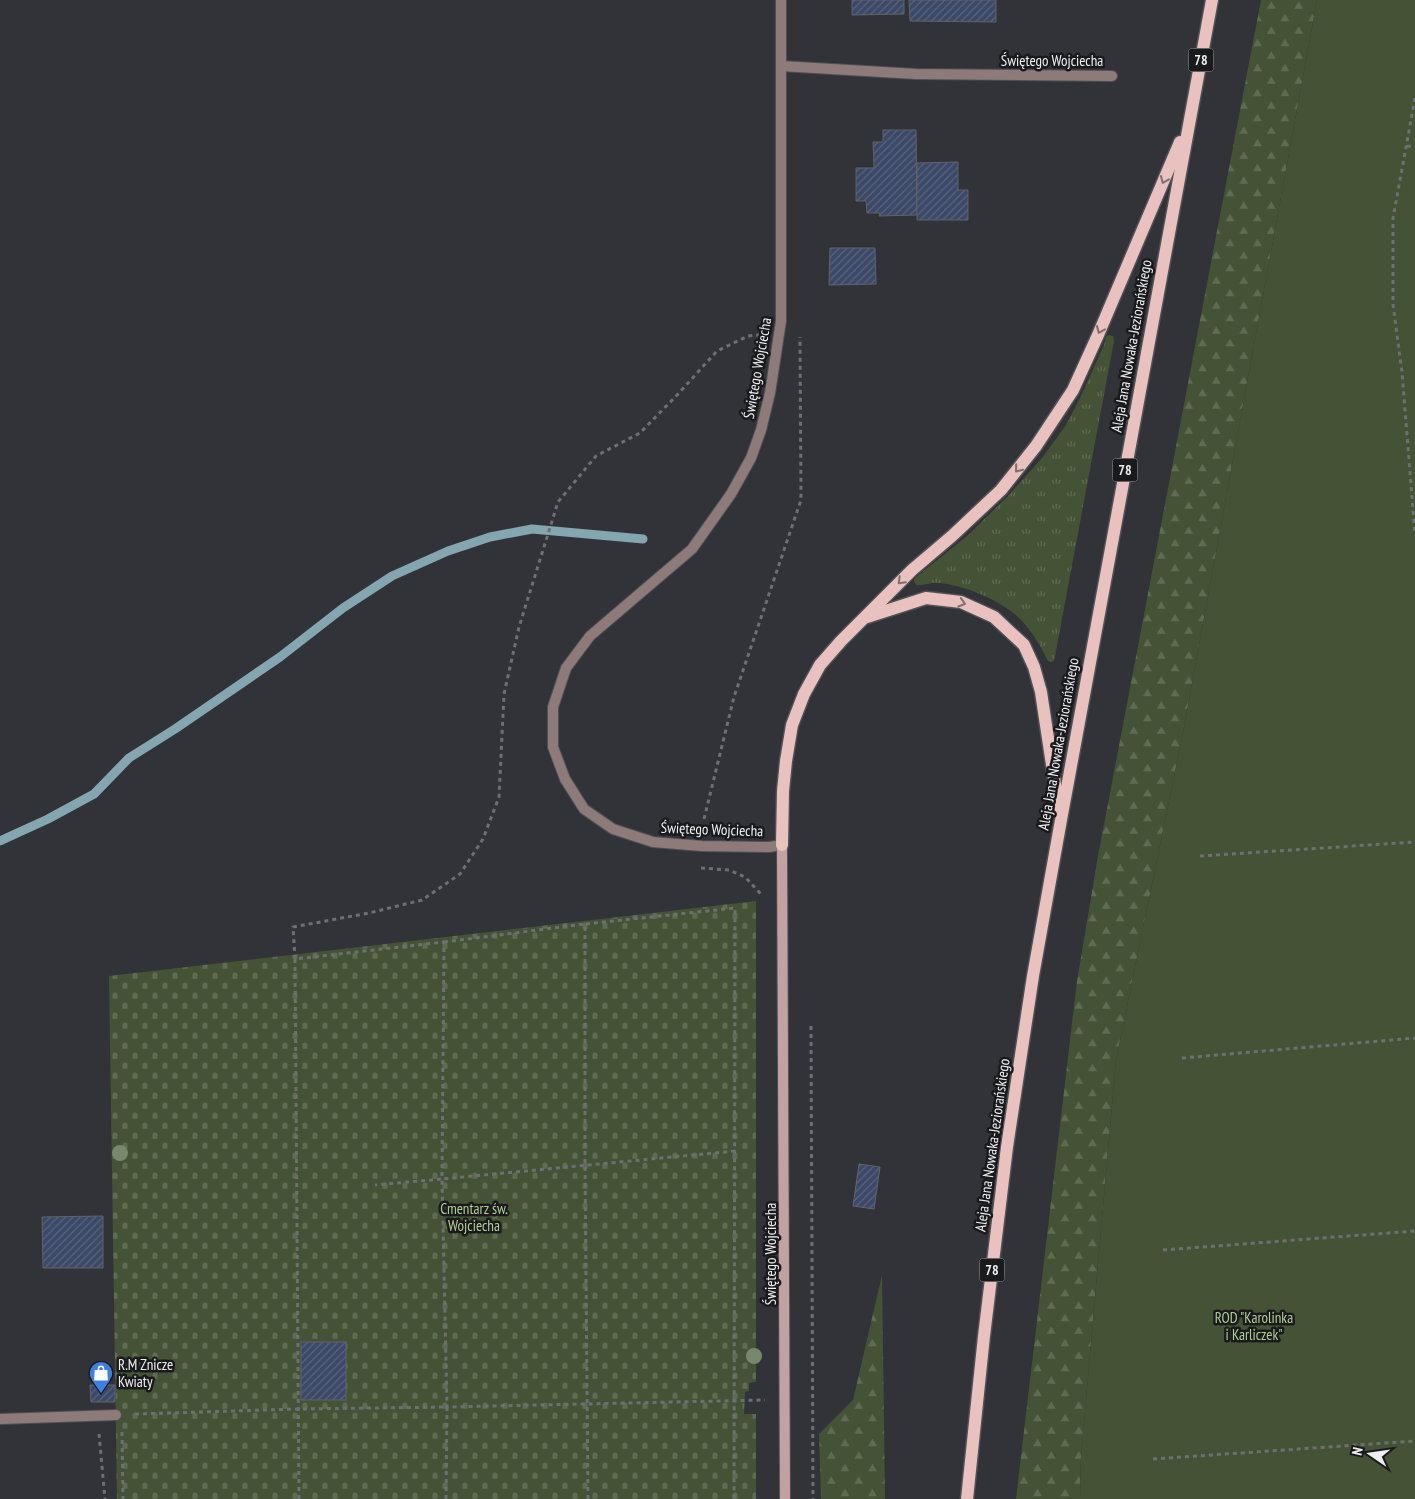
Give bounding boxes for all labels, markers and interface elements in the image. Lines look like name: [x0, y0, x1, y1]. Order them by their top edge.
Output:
road number: 78: [1188, 48, 1214, 72]
street label: Świętego Wojciecha: [1001, 51, 1103, 70]
one-way arrow: [1159, 175, 1170, 184]
street label: Aleja Jana Nowaka-Jeziorańskiego: [1106, 258, 1156, 434]
street label: Świętego Wojciecha: [739, 316, 775, 420]
one-way arrow: [1096, 325, 1107, 334]
road number: 78: [1112, 458, 1138, 482]
one-way arrow: [1015, 463, 1023, 472]
one-way arrow: [897, 575, 906, 584]
one-way arrow: [957, 598, 966, 608]
street label: Aleja Jana Nowaka-Jeziorańskiego: [1033, 656, 1083, 832]
street label: Świętego Wojciecha: [660, 818, 764, 840]
street label: Aleja Jana Nowaka-Jeziorańskiego: [970, 1057, 1014, 1233]
park label: Cmentarz św. Wojciecha: [440, 1199, 508, 1235]
street label: Świętego Wojciecha: [761, 1203, 780, 1305]
road number: 78: [980, 1258, 1004, 1282]
park label: ROD "Karolinka i Karliczek": [1215, 1308, 1293, 1344]
place label: R.M Znicze Kwiaty: [118, 1355, 173, 1391]
shop icon: R.M Znicze Kwiaty: [88, 1360, 114, 1394]
north arrow: [1345, 1429, 1395, 1479]
text: N: [1348, 1445, 1367, 1457]

